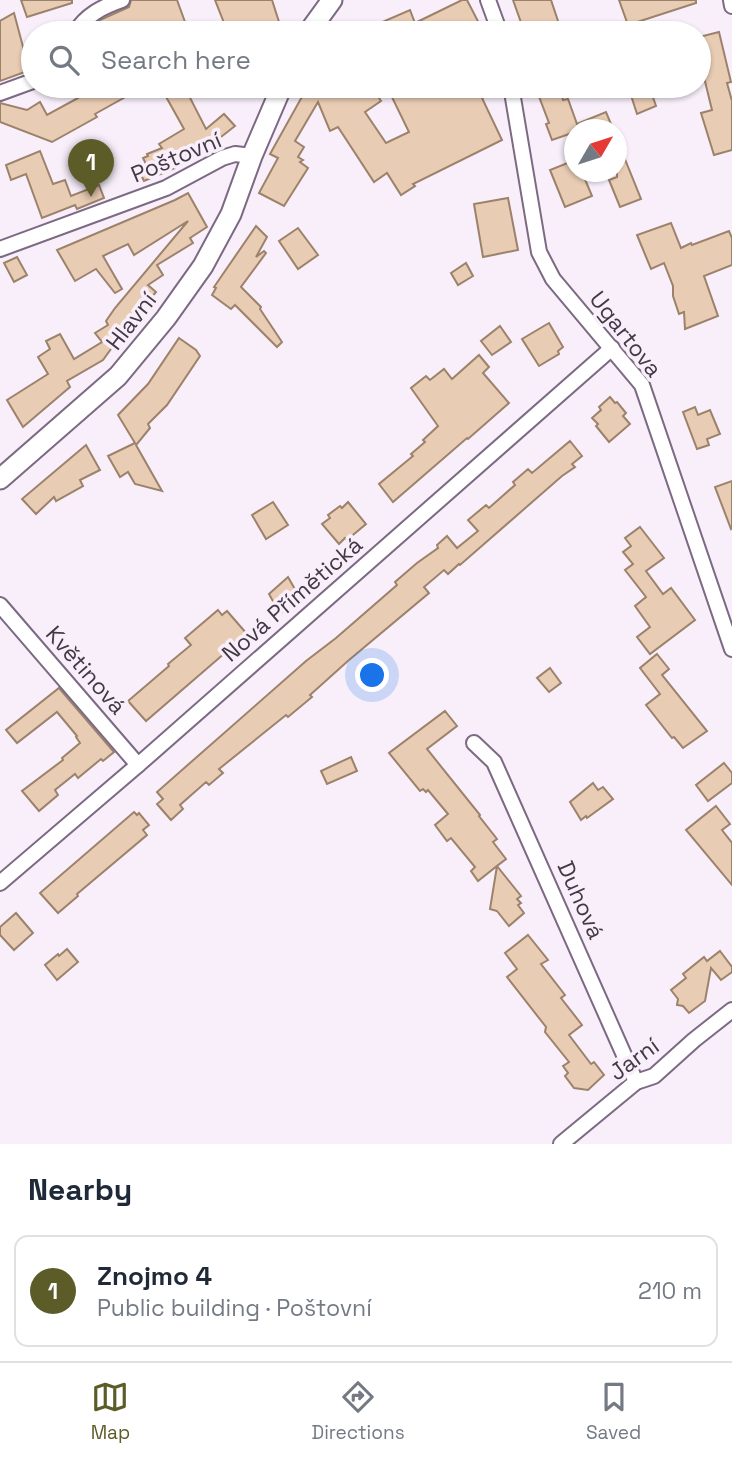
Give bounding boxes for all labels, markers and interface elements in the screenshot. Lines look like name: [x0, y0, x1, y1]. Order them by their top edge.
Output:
search box: [21, 21, 711, 98]
icon: search: [45, 41, 83, 79]
text: Search here: [101, 43, 251, 77]
north arrow: [564, 119, 627, 182]
street label: Poštovní: [126, 124, 226, 189]
pin: 1: [68, 139, 114, 197]
street label: Ugartova: [583, 285, 669, 383]
street label: Hlavní: [99, 286, 163, 356]
street label: Nová Přímětická: [216, 530, 368, 668]
street label: Květinová: [39, 619, 133, 721]
your location: [355, 658, 389, 692]
street label: Duhová: [551, 856, 611, 944]
street label: Jarní: [603, 1031, 665, 1087]
text: Nearby: [28, 1170, 132, 1209]
text: Znojmo 4: [97, 1259, 212, 1293]
text: 1: [48, 1276, 58, 1306]
text: 210 m: [638, 1276, 702, 1306]
text: Public building · Poštovní: [97, 1293, 372, 1323]
tab: Map: [91, 1378, 130, 1445]
tab: Directions: [312, 1378, 405, 1445]
tab: Saved: [586, 1378, 641, 1445]

